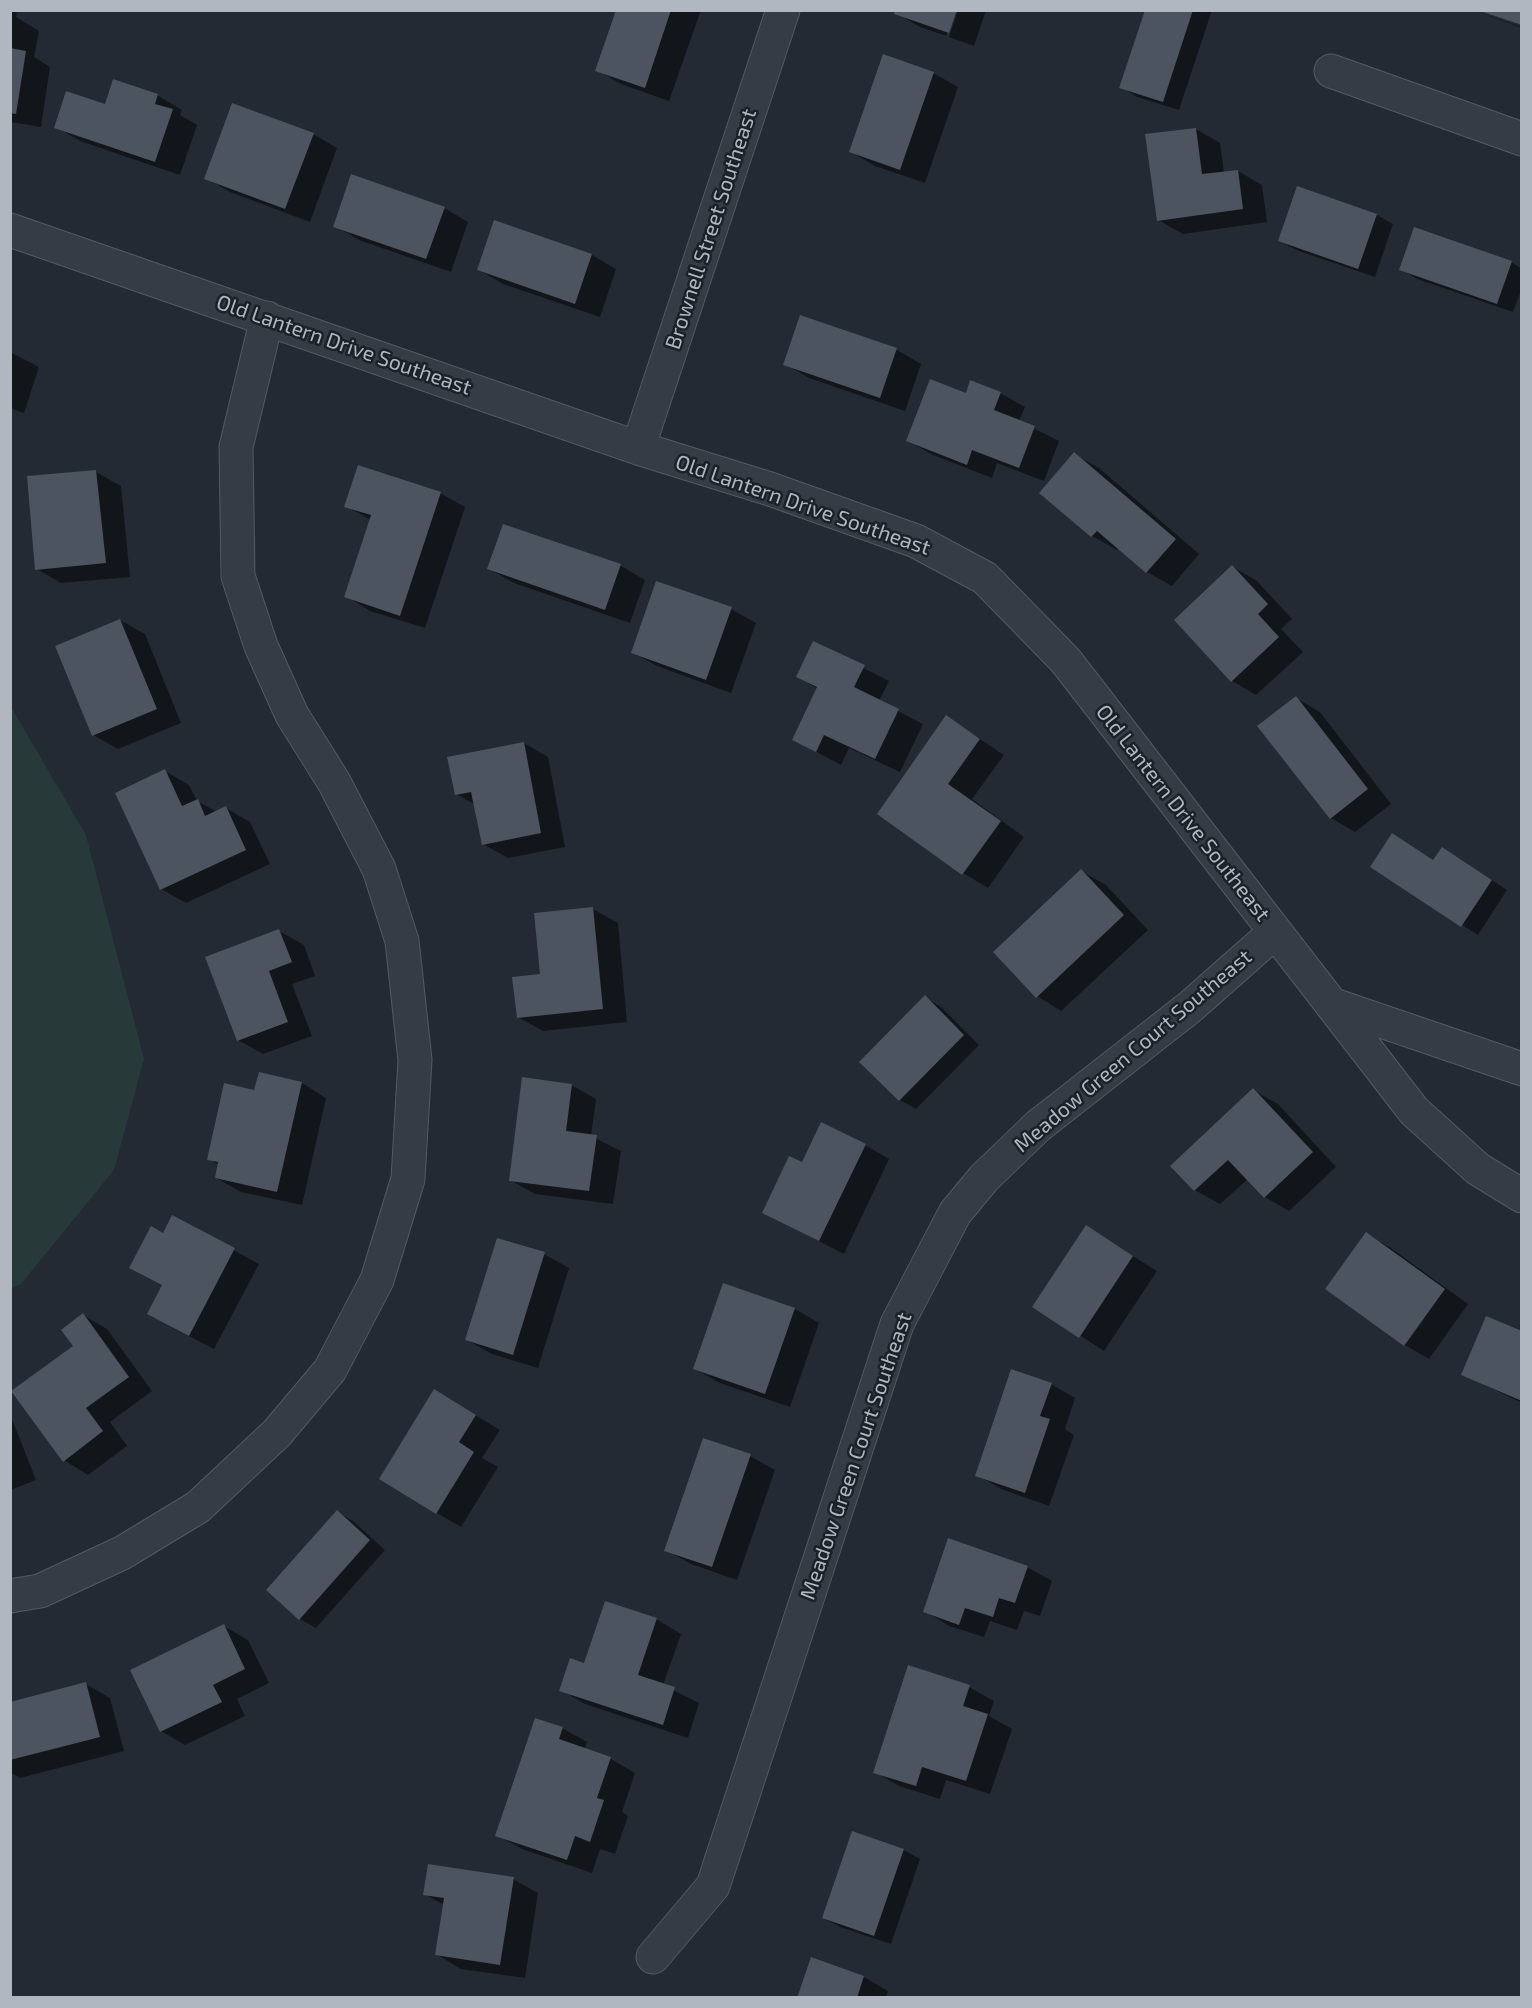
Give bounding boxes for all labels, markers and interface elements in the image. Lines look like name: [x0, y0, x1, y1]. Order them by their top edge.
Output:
street label: Brownell Street Southeast: [660, 106, 762, 352]
street label: Old Lantern Drive Southeast: [213, 289, 475, 401]
street label: Old Lantern Drive Southeast: [672, 449, 934, 561]
street label: Old Lantern Drive Southeast: [1091, 700, 1275, 926]
street label: Meadow Green Court Southeast: [1009, 944, 1257, 1158]
street label: Meadow Green Court Southeast: [795, 1309, 917, 1603]

